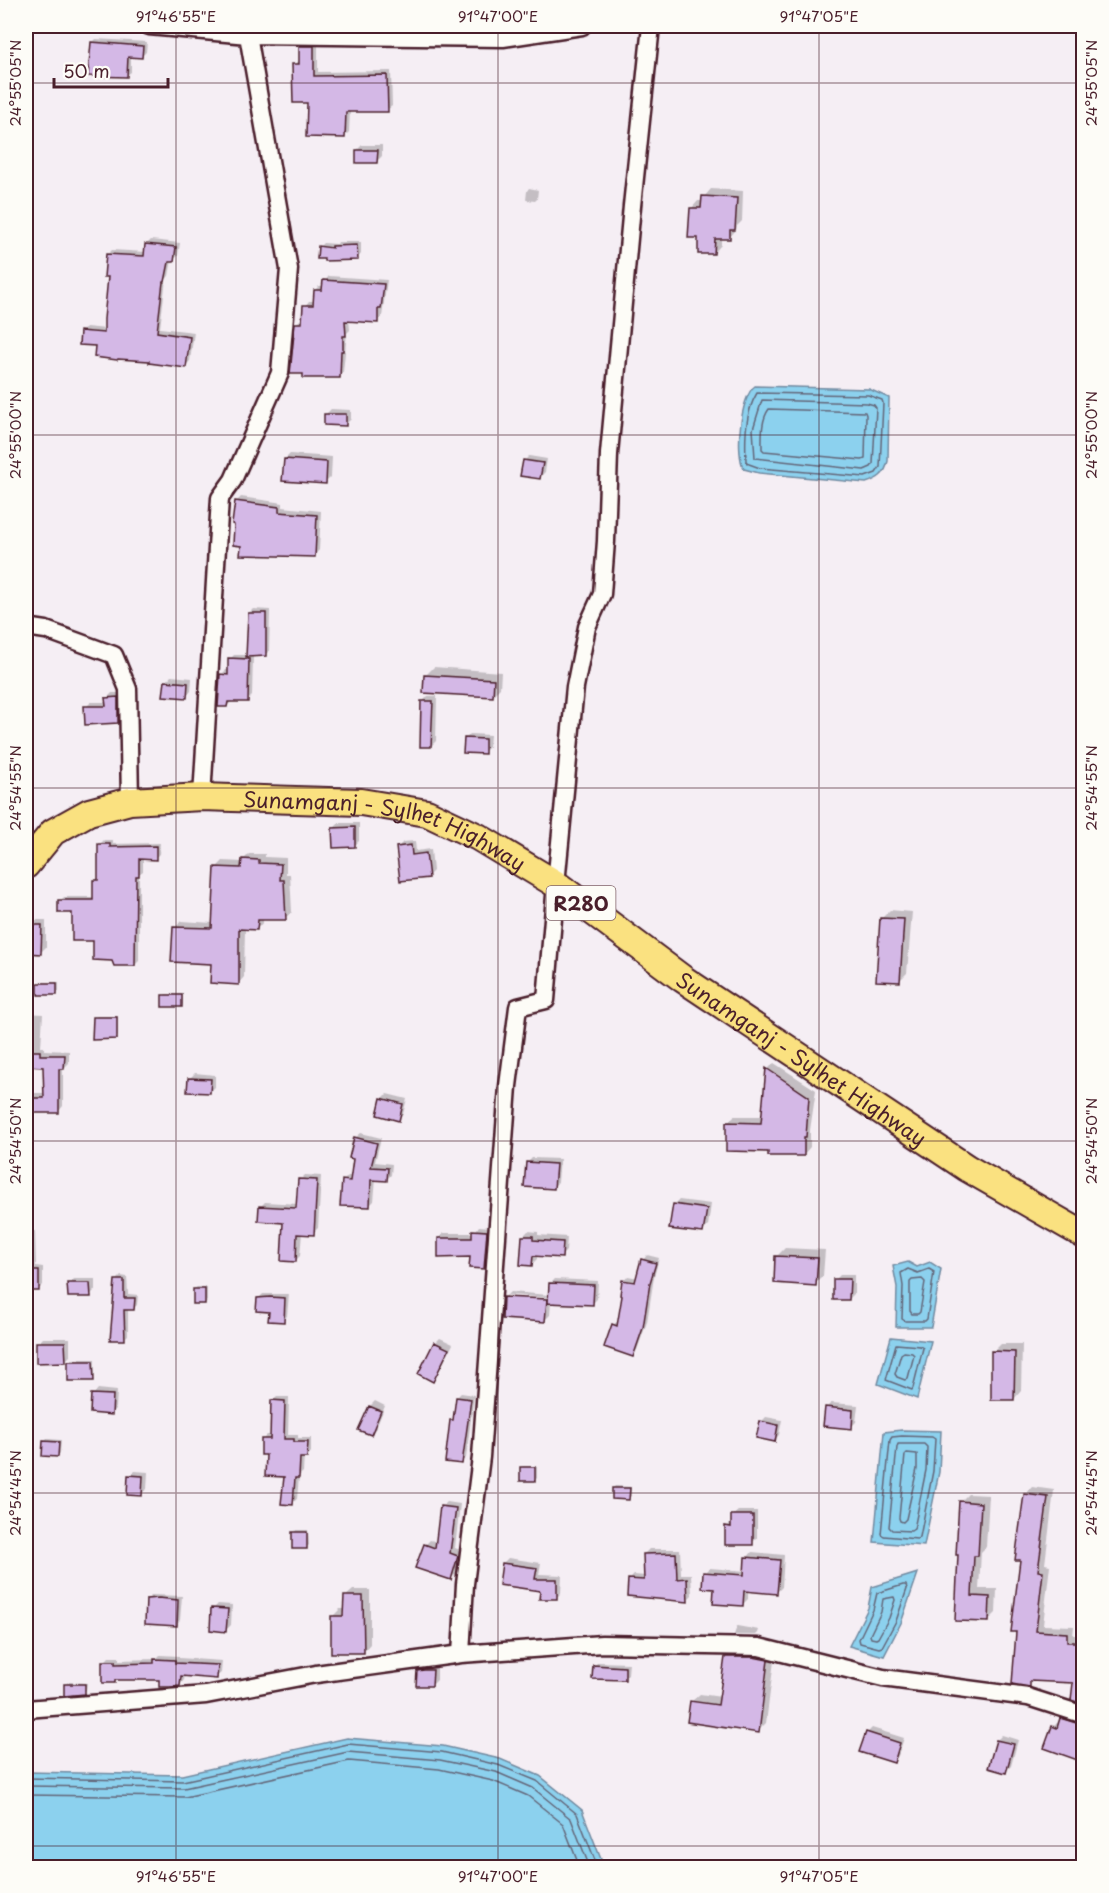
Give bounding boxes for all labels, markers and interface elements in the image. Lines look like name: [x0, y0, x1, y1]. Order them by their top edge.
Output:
text: 91°46'55"E: [136, 4, 216, 27]
text: 91°47'00"E: [458, 4, 538, 27]
text: 91°47'05"E: [779, 4, 859, 27]
text: 24°55'05"N: [3, 39, 26, 127]
text: 24°55'05"N: [1079, 39, 1102, 127]
scale bar: [54, 51, 168, 89]
text: 50 m: [63, 57, 110, 84]
text: 24°55'00"N: [3, 391, 26, 479]
text: 24°55'00"N: [1079, 391, 1102, 479]
text: 24°54'55"N: [3, 745, 26, 831]
text: 24°54'55"N: [1079, 745, 1102, 831]
street label: Sunamganj - Sylhet Highway: [243, 782, 532, 878]
road number: R280: [546, 886, 616, 920]
street label: Sunamganj - Sylhet Highway: [670, 963, 933, 1153]
text: 24°54'50"N: [3, 1097, 26, 1185]
text: 24°54'50"N: [1079, 1097, 1102, 1185]
text: 24°54'45"N: [3, 1450, 26, 1536]
text: 24°54'45"N: [1079, 1450, 1102, 1536]
text: 91°46'55"E: [136, 1864, 216, 1887]
text: 91°47'00"E: [458, 1864, 538, 1887]
text: 91°47'05"E: [779, 1864, 859, 1887]

